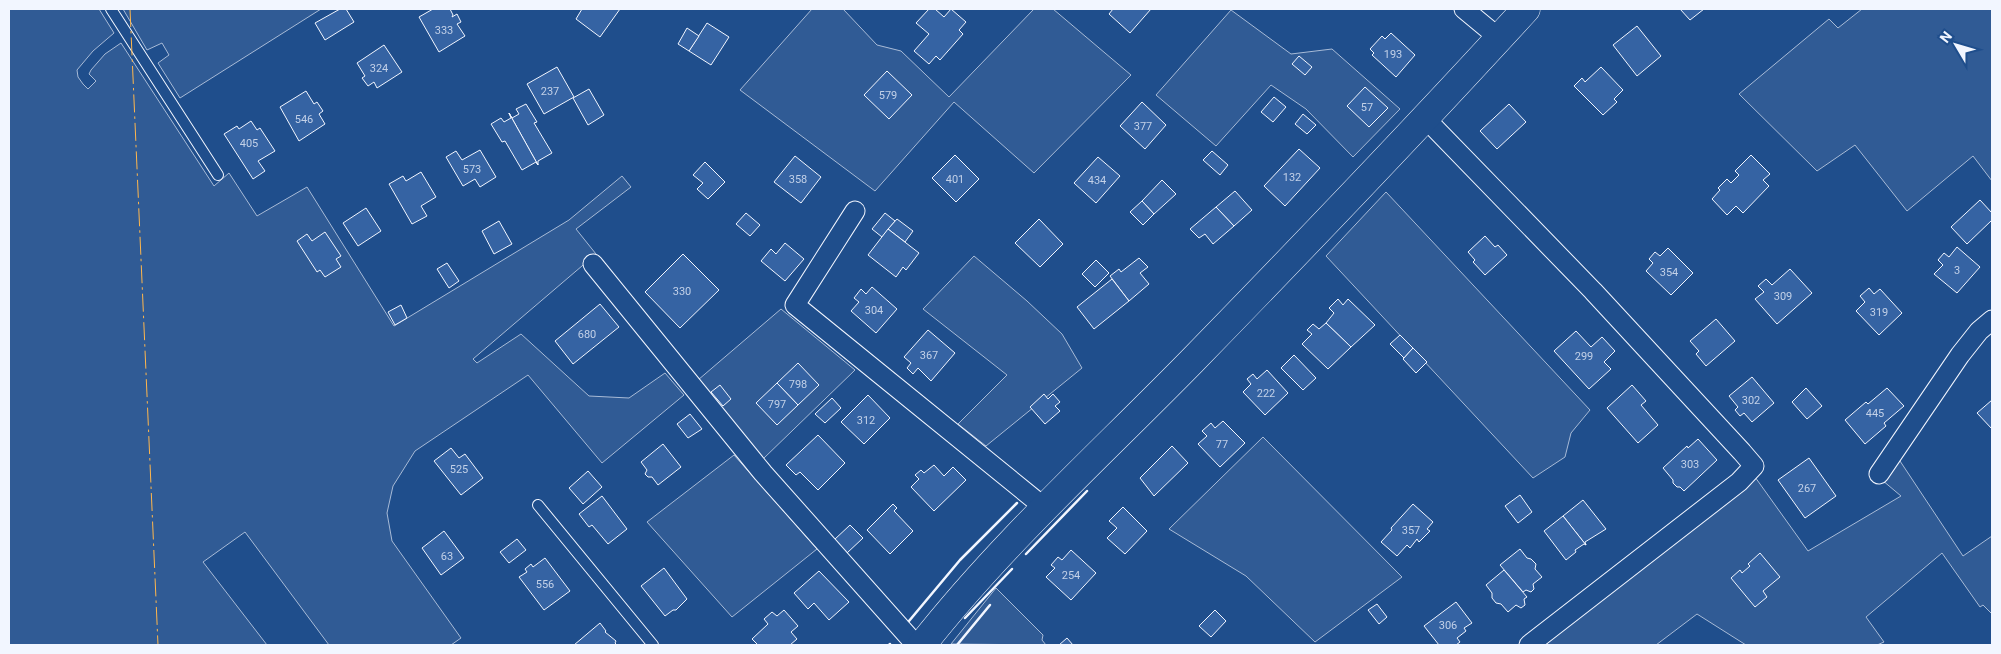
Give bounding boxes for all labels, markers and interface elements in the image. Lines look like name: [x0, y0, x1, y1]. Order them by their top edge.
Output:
north arrow: [1931, 20, 1981, 70]
house number: 333: [435, 24, 453, 37]
text: N: [1936, 28, 1955, 46]
house number: 193: [1384, 48, 1402, 61]
house number: 324: [370, 62, 388, 75]
house number: 237: [541, 85, 559, 98]
house number: 579: [879, 89, 897, 102]
house number: 57: [1361, 101, 1373, 114]
house number: 546: [295, 113, 313, 126]
house number: 377: [1134, 120, 1152, 133]
house number: 405: [240, 137, 258, 150]
house number: 573: [463, 163, 481, 176]
house number: 132: [1283, 171, 1301, 184]
house number: 358: [789, 173, 807, 186]
house number: 401: [946, 173, 964, 186]
house number: 434: [1088, 174, 1106, 187]
house number: 3: [1954, 264, 1960, 277]
house number: 354: [1660, 266, 1678, 279]
house number: 330: [673, 285, 691, 298]
house number: 309: [1774, 290, 1792, 303]
house number: 304: [865, 304, 883, 317]
house number: 319: [1870, 306, 1888, 319]
house number: 680: [578, 328, 596, 341]
house number: 367: [920, 349, 938, 362]
house number: 299: [1575, 350, 1593, 363]
house number: 798: [789, 378, 807, 391]
house number: 222: [1257, 387, 1275, 400]
house number: 302: [1742, 394, 1760, 407]
house number: 797: [768, 398, 786, 411]
house number: 445: [1866, 407, 1884, 420]
house number: 312: [857, 414, 875, 427]
house number: 77: [1216, 438, 1228, 451]
house number: 303: [1681, 458, 1699, 471]
house number: 525: [450, 463, 468, 476]
house number: 267: [1798, 482, 1816, 495]
house number: 357: [1402, 524, 1420, 537]
house number: 63: [441, 550, 453, 563]
house number: 254: [1062, 569, 1080, 582]
house number: 556: [536, 578, 554, 591]
house number: 306: [1439, 619, 1457, 632]

